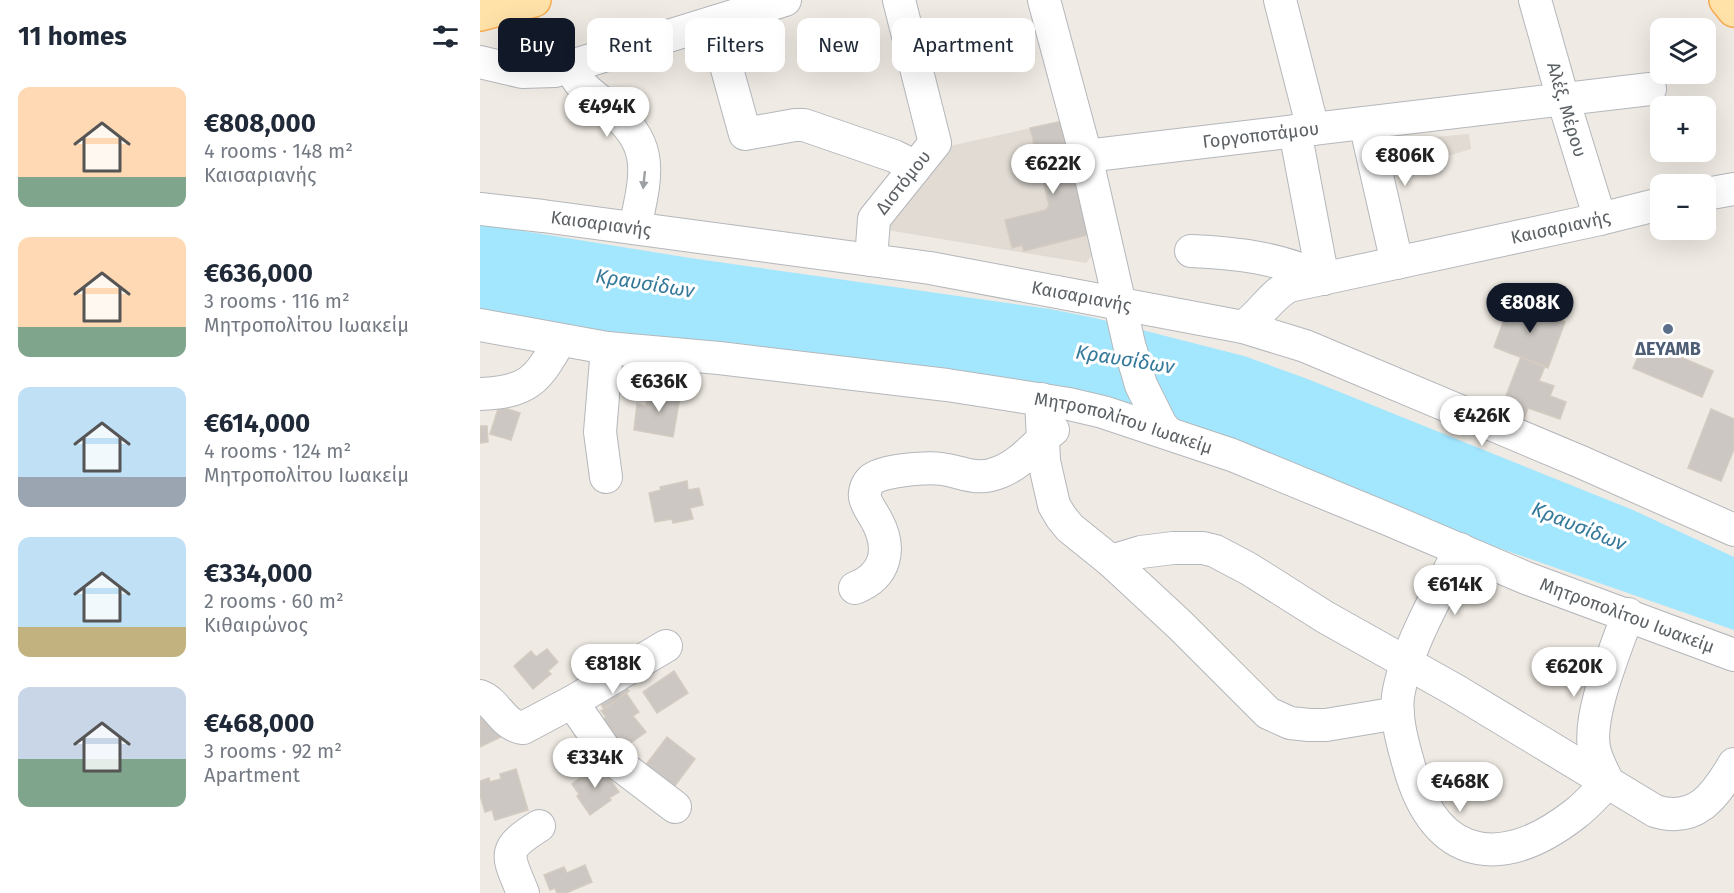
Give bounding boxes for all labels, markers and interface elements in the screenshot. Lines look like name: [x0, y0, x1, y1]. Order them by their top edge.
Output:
chip: Buy: [498, 18, 575, 72]
chip: Rent: [587, 18, 673, 72]
chip: Filters: [685, 18, 785, 72]
chip: New: [797, 18, 880, 72]
chip: Apartment: [892, 18, 1035, 72]
map controls: [1650, 18, 1716, 240]
button: layers: [1650, 18, 1716, 84]
icon: filters: [429, 20, 462, 53]
text: 11 homes: [18, 21, 127, 52]
street label: Αλέξ. Μέρου: [1542, 60, 1591, 160]
pin: €494K: [565, 87, 649, 138]
text: €494K: [578, 94, 636, 118]
button: +: [1650, 96, 1716, 162]
text: €808,000: [204, 108, 316, 139]
icon: home: [66, 111, 138, 183]
street label: Γοργοποτάμου: [1201, 117, 1320, 153]
pin: €806K: [1363, 136, 1447, 187]
text: 4 rooms · 148 m²: [204, 139, 353, 163]
text: €806K: [1376, 143, 1434, 167]
pin: €622K: [1011, 144, 1095, 195]
street label: Διστόμου: [871, 146, 936, 219]
text: €622K: [1025, 151, 1081, 175]
text: Καισαριανής: [204, 163, 316, 187]
one-way arrow: [639, 170, 649, 189]
button: −: [1650, 174, 1716, 240]
street label: Καισαριανής: [549, 206, 653, 242]
street label: Καισαριανής: [1509, 206, 1613, 249]
text: €636,000: [204, 258, 313, 289]
icon: home: [66, 261, 138, 333]
water label: Κραυσίδων: [594, 263, 698, 303]
street label: Καισαριανής: [1030, 276, 1134, 317]
pin: €808K: [1488, 283, 1572, 334]
text: 3 rooms · 116 m²: [204, 289, 350, 313]
text: €808K: [1500, 290, 1560, 314]
text: Μητροπολίτου Ιωακείμ: [204, 313, 409, 337]
marker: ΔΕΥΑΜΒ: [1661, 322, 1675, 336]
place label: ΔΕΥΑΜΒ: [1634, 338, 1701, 360]
water label: Κραυσίδων: [1074, 339, 1178, 379]
pin: €636K: [617, 362, 701, 413]
text: €636K: [631, 369, 687, 393]
street label: Μητροπολίτου Ιωακείμ: [1033, 388, 1215, 459]
pin: €426K: [1440, 396, 1524, 447]
text: €426K: [1454, 403, 1510, 427]
text: €614,000: [204, 408, 310, 439]
icon: home: [66, 411, 138, 483]
text: 4 rooms · 124 m²: [204, 439, 351, 463]
text: Μητροπολίτου Ιωακείμ: [204, 463, 409, 487]
water label: Κραυσίδων: [1528, 496, 1631, 556]
text: €334,000: [204, 558, 313, 589]
icon: home: [66, 561, 138, 633]
pin: €614K: [1413, 565, 1497, 616]
text: €614K: [1428, 572, 1482, 596]
street label: Μητροπολίτου Ιωακείμ: [1537, 573, 1717, 658]
text: 2 rooms · 60 m²: [204, 589, 344, 613]
text: Κιθαιρώνος: [204, 613, 308, 637]
pin: €818K: [571, 644, 655, 695]
pin: €620K: [1532, 647, 1616, 698]
text: €818K: [585, 651, 641, 675]
text: €620K: [1545, 654, 1603, 678]
text: €468,000: [204, 708, 315, 739]
icon: home: [66, 711, 138, 783]
pin: €334K: [553, 738, 637, 789]
text: 3 rooms · 92 m²: [204, 739, 342, 763]
text: €334K: [567, 745, 623, 769]
pin: €468K: [1418, 762, 1502, 813]
text: Apartment: [204, 763, 300, 787]
text: €468K: [1431, 769, 1489, 793]

